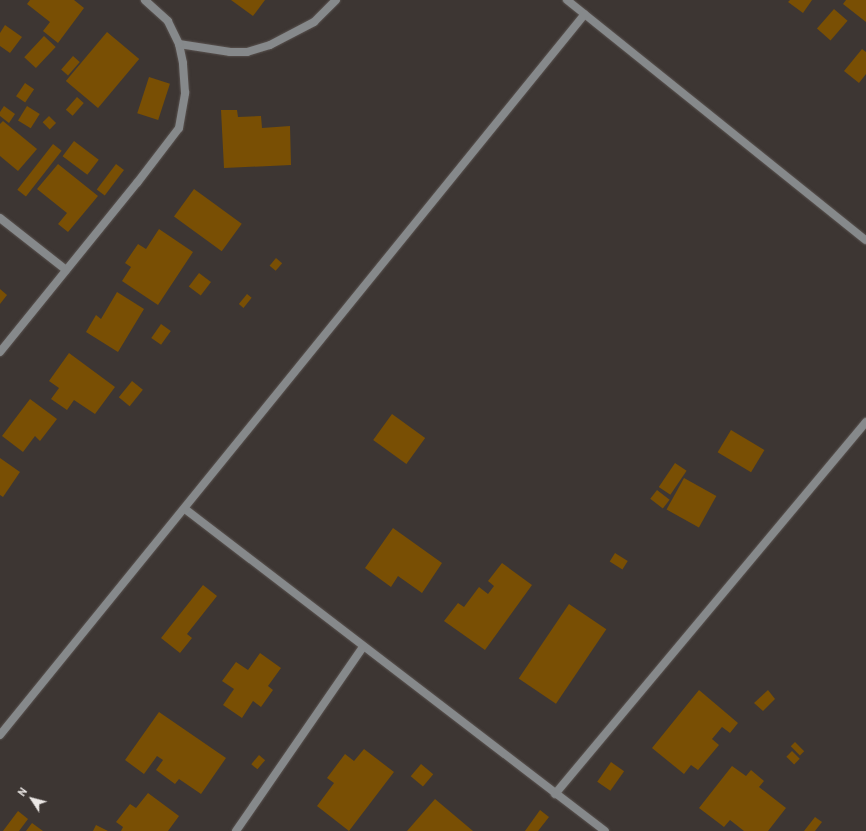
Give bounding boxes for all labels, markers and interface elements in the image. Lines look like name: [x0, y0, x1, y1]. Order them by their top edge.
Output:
north arrow: [12, 779, 52, 819]
text: N: [14, 785, 30, 799]

